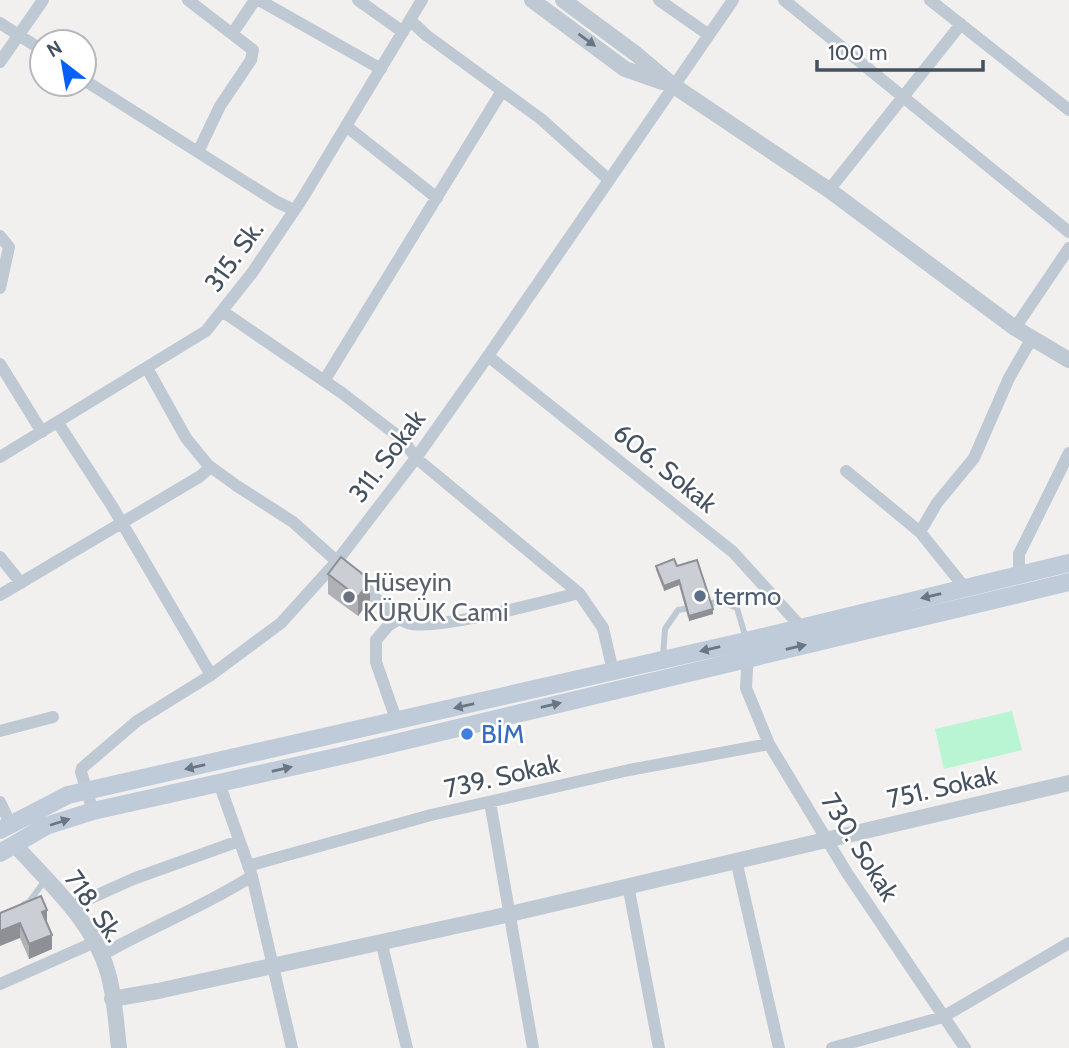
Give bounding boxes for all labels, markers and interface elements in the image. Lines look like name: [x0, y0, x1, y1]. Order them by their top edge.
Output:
north arrow: [28, 28, 98, 98]
scale bar: [817, 28, 983, 72]
one-way arrow: [578, 33, 596, 47]
text: N: [43, 36, 66, 62]
text: 100 m: [828, 40, 887, 65]
street label: 315. Sk.: [198, 214, 270, 298]
street label: 311. Sokak: [342, 403, 432, 509]
street label: 606. Sokak: [607, 417, 724, 520]
place label: Hüseyin KÜRÜK Cami: [363, 566, 508, 628]
place label: termo: [714, 580, 781, 612]
marker: termo: [692, 588, 708, 604]
marker: Hüseyin KÜRÜK Cami: [341, 589, 357, 605]
one-way arrow: [920, 591, 942, 602]
one-way arrow: [785, 641, 807, 652]
one-way arrow: [699, 644, 721, 655]
one-way arrow: [540, 699, 562, 710]
one-way arrow: [453, 701, 475, 712]
place label: BİM: [481, 718, 524, 750]
marker: BİM: [459, 726, 475, 742]
street label: 739. Sokak: [441, 747, 563, 805]
street label: 751. Sokak: [884, 759, 1001, 815]
one-way arrow: [184, 762, 206, 773]
one-way arrow: [271, 763, 293, 774]
street label: 730. Sokak: [814, 787, 906, 907]
one-way arrow: [50, 816, 71, 826]
street label: 718. Sk.: [58, 864, 130, 948]

